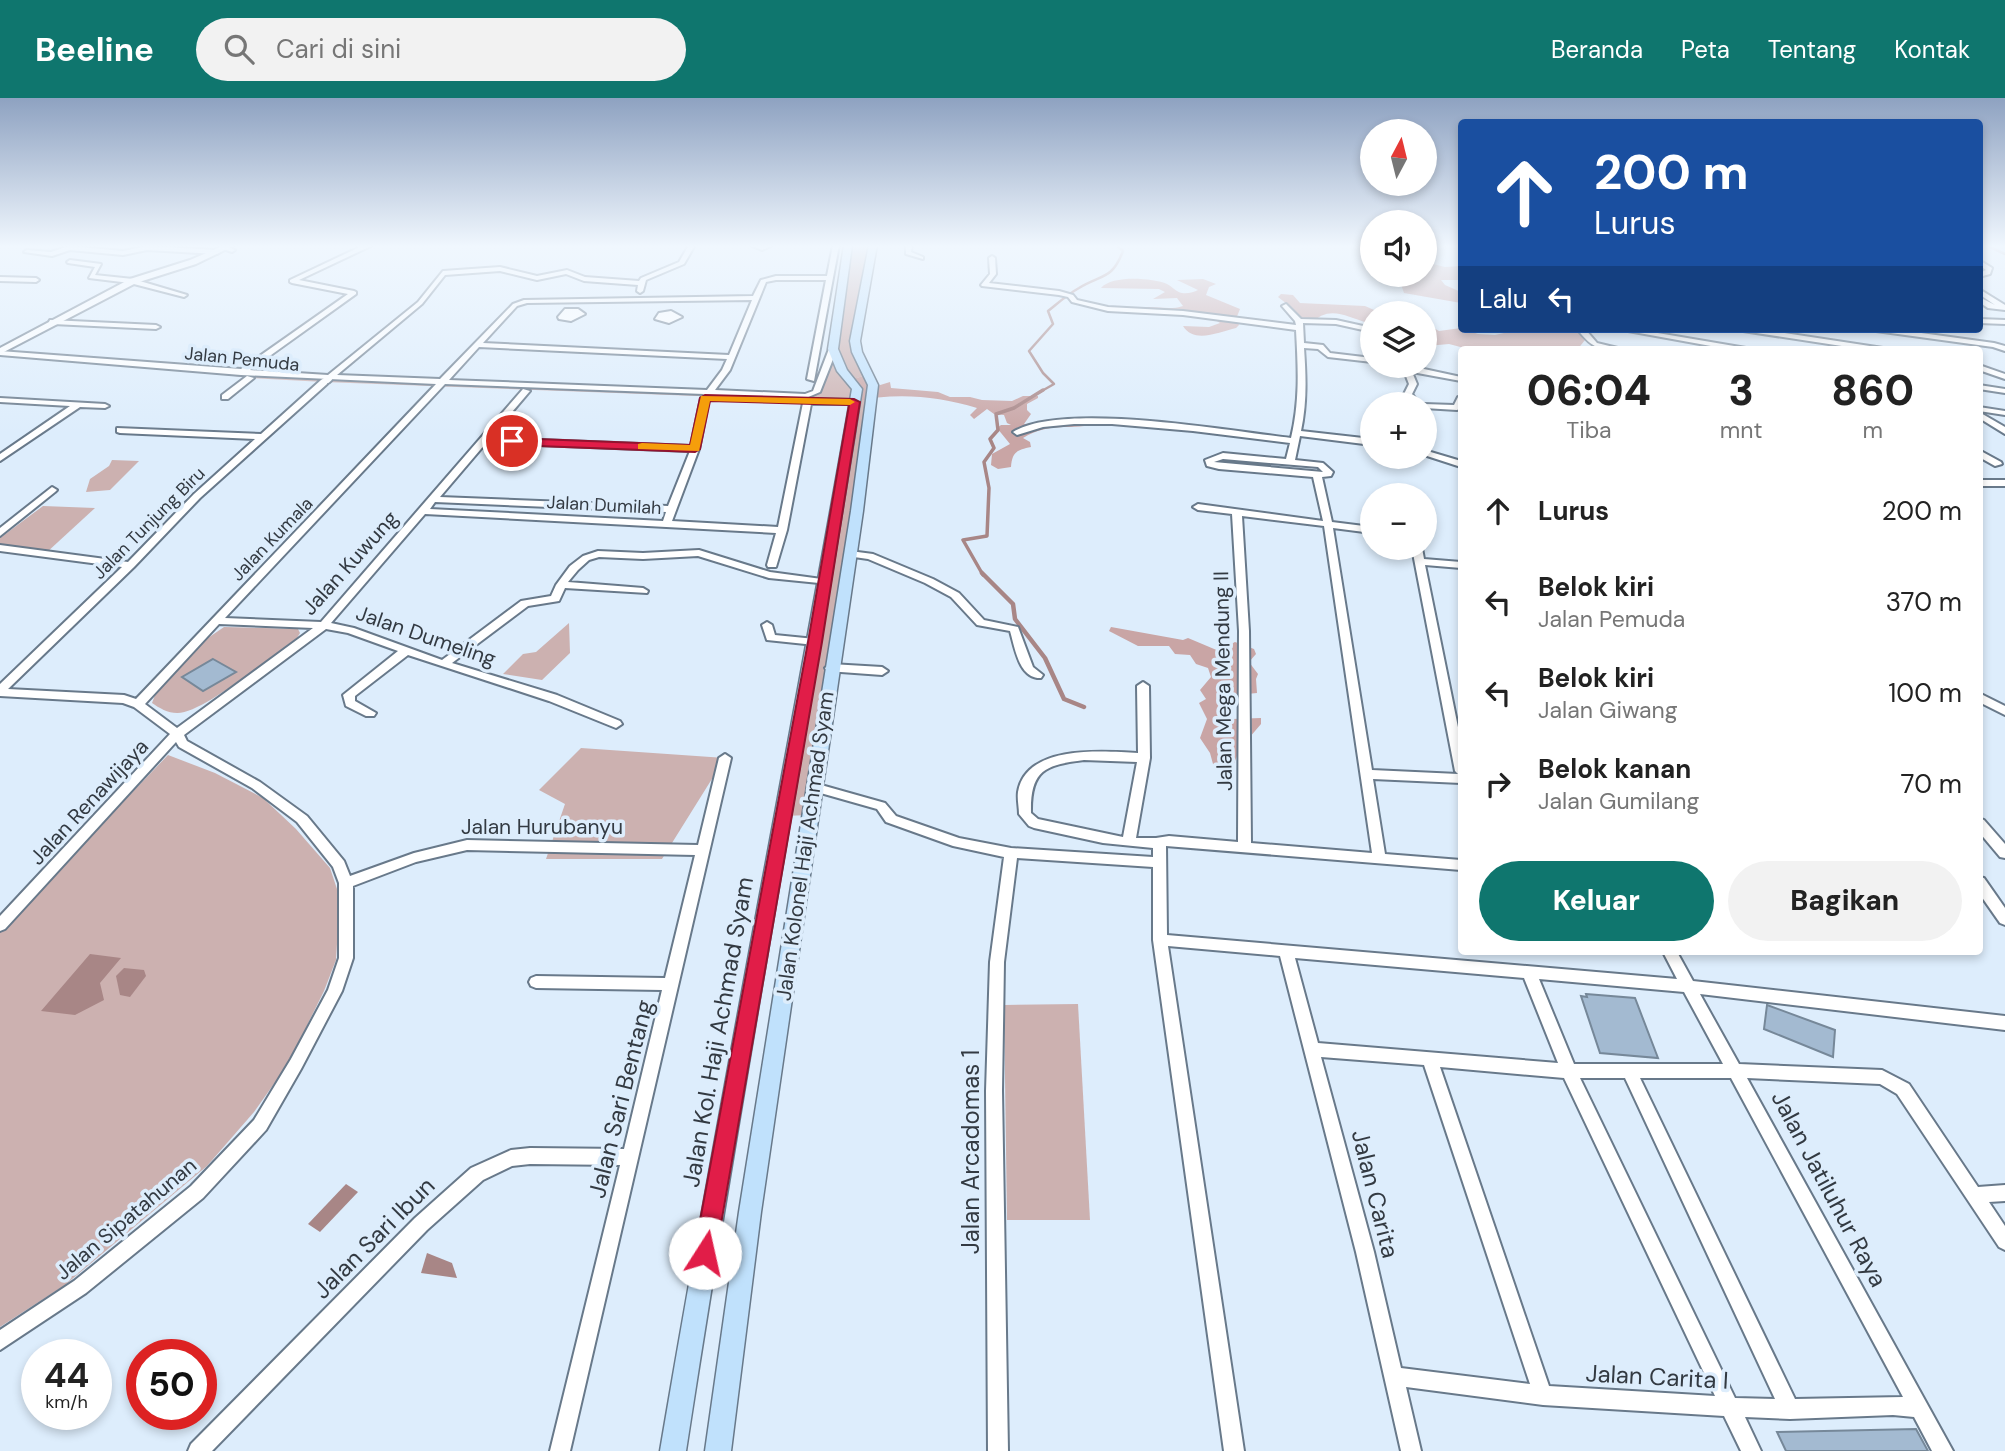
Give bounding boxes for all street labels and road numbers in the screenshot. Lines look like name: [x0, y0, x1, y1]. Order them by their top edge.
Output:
street label: Jalan Pemuda: [183, 341, 301, 377]
street label: Jalan Tunjung Biru: [88, 462, 210, 584]
street label: Jalan Dumilah: [546, 490, 662, 520]
street label: Jalan Kumala: [226, 492, 318, 586]
street label: Jalan Kuwung: [296, 505, 405, 621]
street label: Jalan Mega Mendung II: [1207, 571, 1239, 791]
street label: Jalan Dumeling: [352, 599, 500, 673]
street label: Jalan Kolonel Haji Achmad Syam: [769, 689, 841, 1003]
street label: Jalan Renawijaya: [23, 733, 155, 871]
street label: Jalan Hurubanyu: [461, 813, 623, 841]
street label: Jalan Kol. Haji Achmad Syam: [675, 874, 760, 1190]
street label: Jalan Sari Bentang: [581, 997, 660, 1201]
street label: Jalan Arcadomas 1: [955, 1050, 986, 1254]
street label: Jalan Jatiluhur Raya: [1765, 1085, 1894, 1292]
street label: Jalan Carita: [1345, 1127, 1406, 1261]
street label: Jalan Sipatahunan: [49, 1152, 203, 1286]
street label: Jalan Sari Ibun: [306, 1170, 441, 1305]
street label: Jalan Carita I: [1585, 1357, 1729, 1396]

